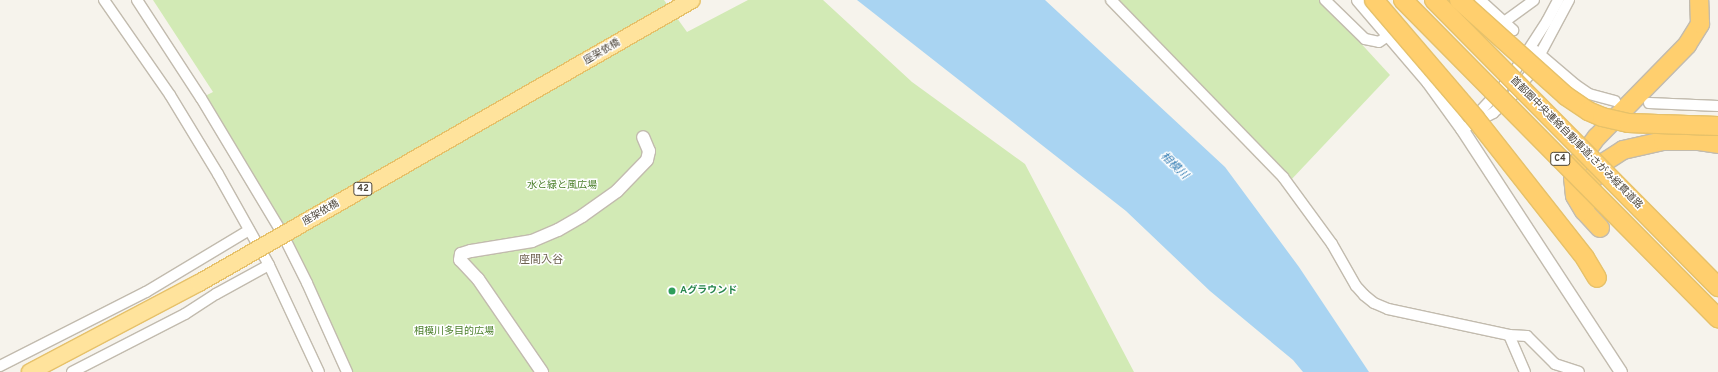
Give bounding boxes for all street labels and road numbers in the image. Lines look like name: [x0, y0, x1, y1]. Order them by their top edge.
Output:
street label: 座架依橋: [582, 37, 622, 67]
street label: 首都圏中央連絡自動車道;さがみ縦貫道路: [1507, 74, 1645, 212]
road number: C4: [1550, 152, 1570, 166]
road number: 42: [353, 182, 373, 196]
street label: 座架依橋: [301, 198, 341, 228]

